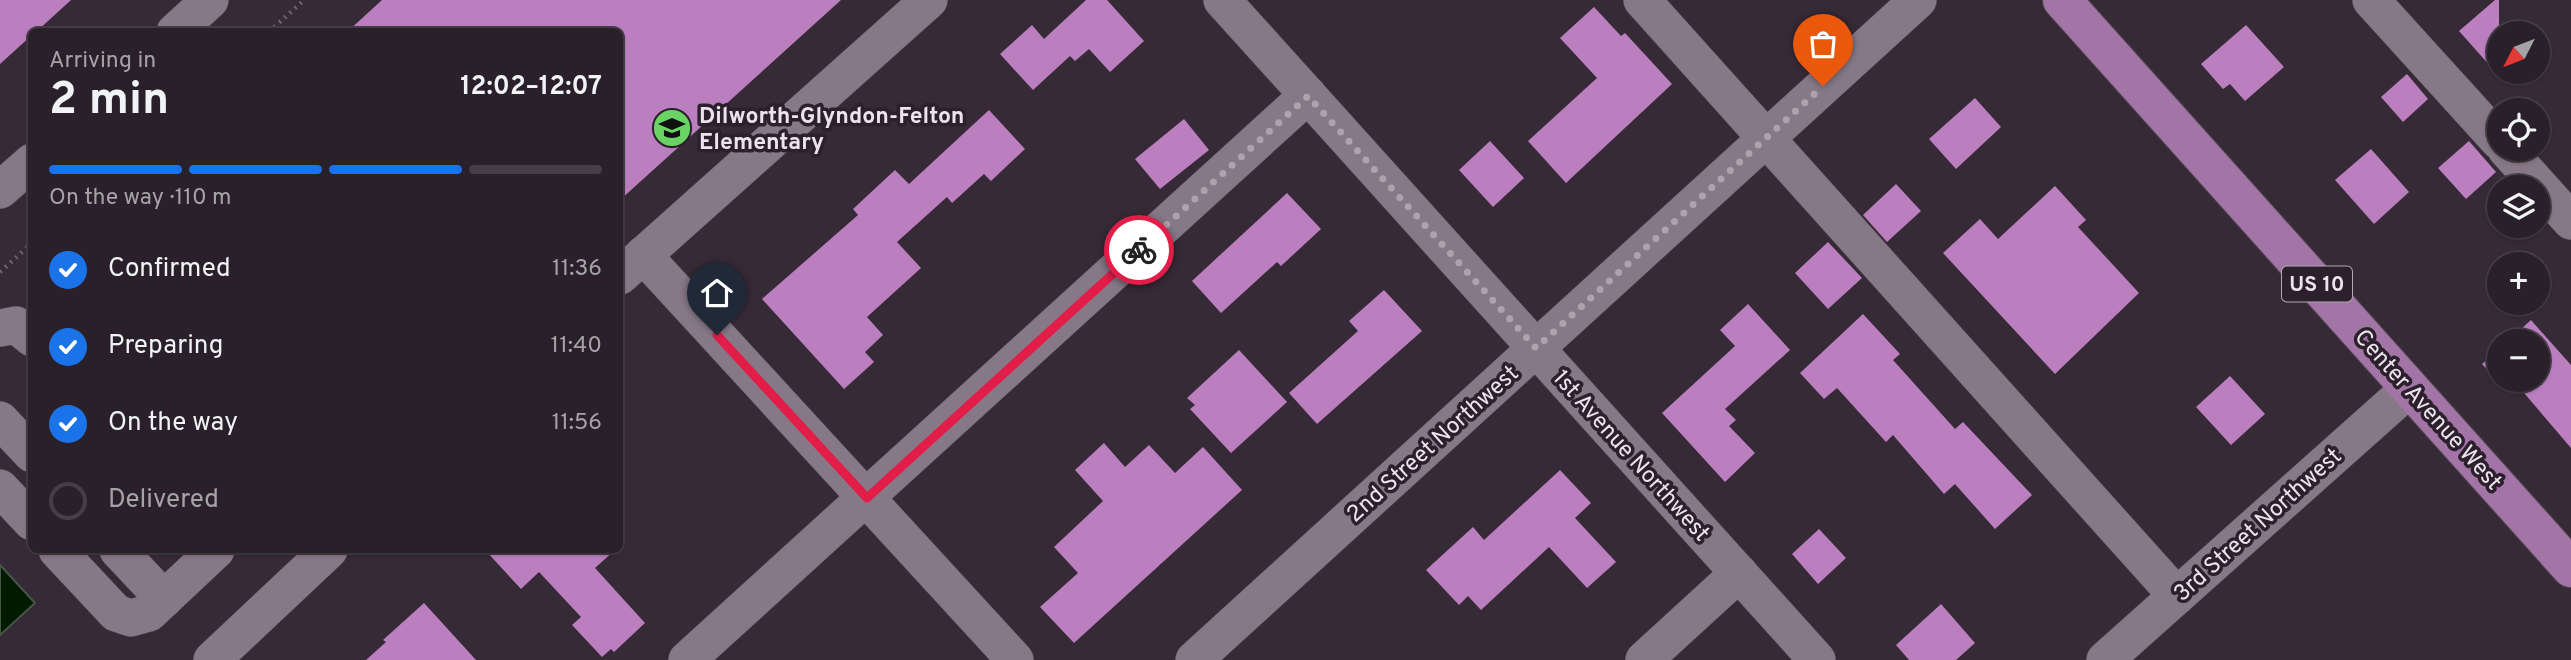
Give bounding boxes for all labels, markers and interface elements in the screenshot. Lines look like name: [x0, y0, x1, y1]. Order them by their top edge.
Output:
pin: [1793, 14, 1853, 86]
north arrow: [2487, 21, 2550, 84]
map controls: [2487, 21, 2550, 392]
icon: bag: [1804, 25, 1842, 63]
text: Arriving in: [49, 47, 156, 76]
text: 12:02–12:07: [460, 71, 602, 104]
text: 2 min: [49, 72, 169, 131]
button: locate: [2487, 98, 2550, 161]
place label: Dilworth-Glyndon-Felton Elementary: [699, 103, 964, 158]
school or university icon: Dilworth-Glyndon-Felton Elementary: [651, 107, 693, 149]
button: layers: [2487, 175, 2550, 238]
text: On the way · 110 m: [49, 184, 232, 213]
courier: [1104, 215, 1174, 285]
icon: bike: [1120, 231, 1158, 269]
icon: check: [49, 251, 87, 289]
button: +: [2487, 252, 2550, 315]
text: Confirmed: [108, 253, 231, 286]
text: 11:36: [552, 255, 602, 284]
pin: [687, 263, 747, 335]
road number: US 10: [2282, 266, 2352, 302]
icon: home: [698, 274, 736, 312]
street label: Center Avenue West: [2347, 324, 2507, 497]
icon: check: [49, 328, 87, 366]
button: −: [2487, 329, 2550, 392]
text: Preparing: [108, 330, 223, 363]
text: 11:40: [551, 332, 602, 361]
street label: 2nd Street Northwest: [1342, 360, 1526, 530]
street label: 1st Avenue Northwest: [1545, 365, 1715, 549]
icon: check: [49, 405, 87, 443]
text: On the way: [108, 407, 238, 440]
text: 11:56: [552, 409, 602, 438]
street label: 3rd Street Northwest: [2169, 443, 2349, 609]
text: Delivered: [108, 484, 219, 517]

